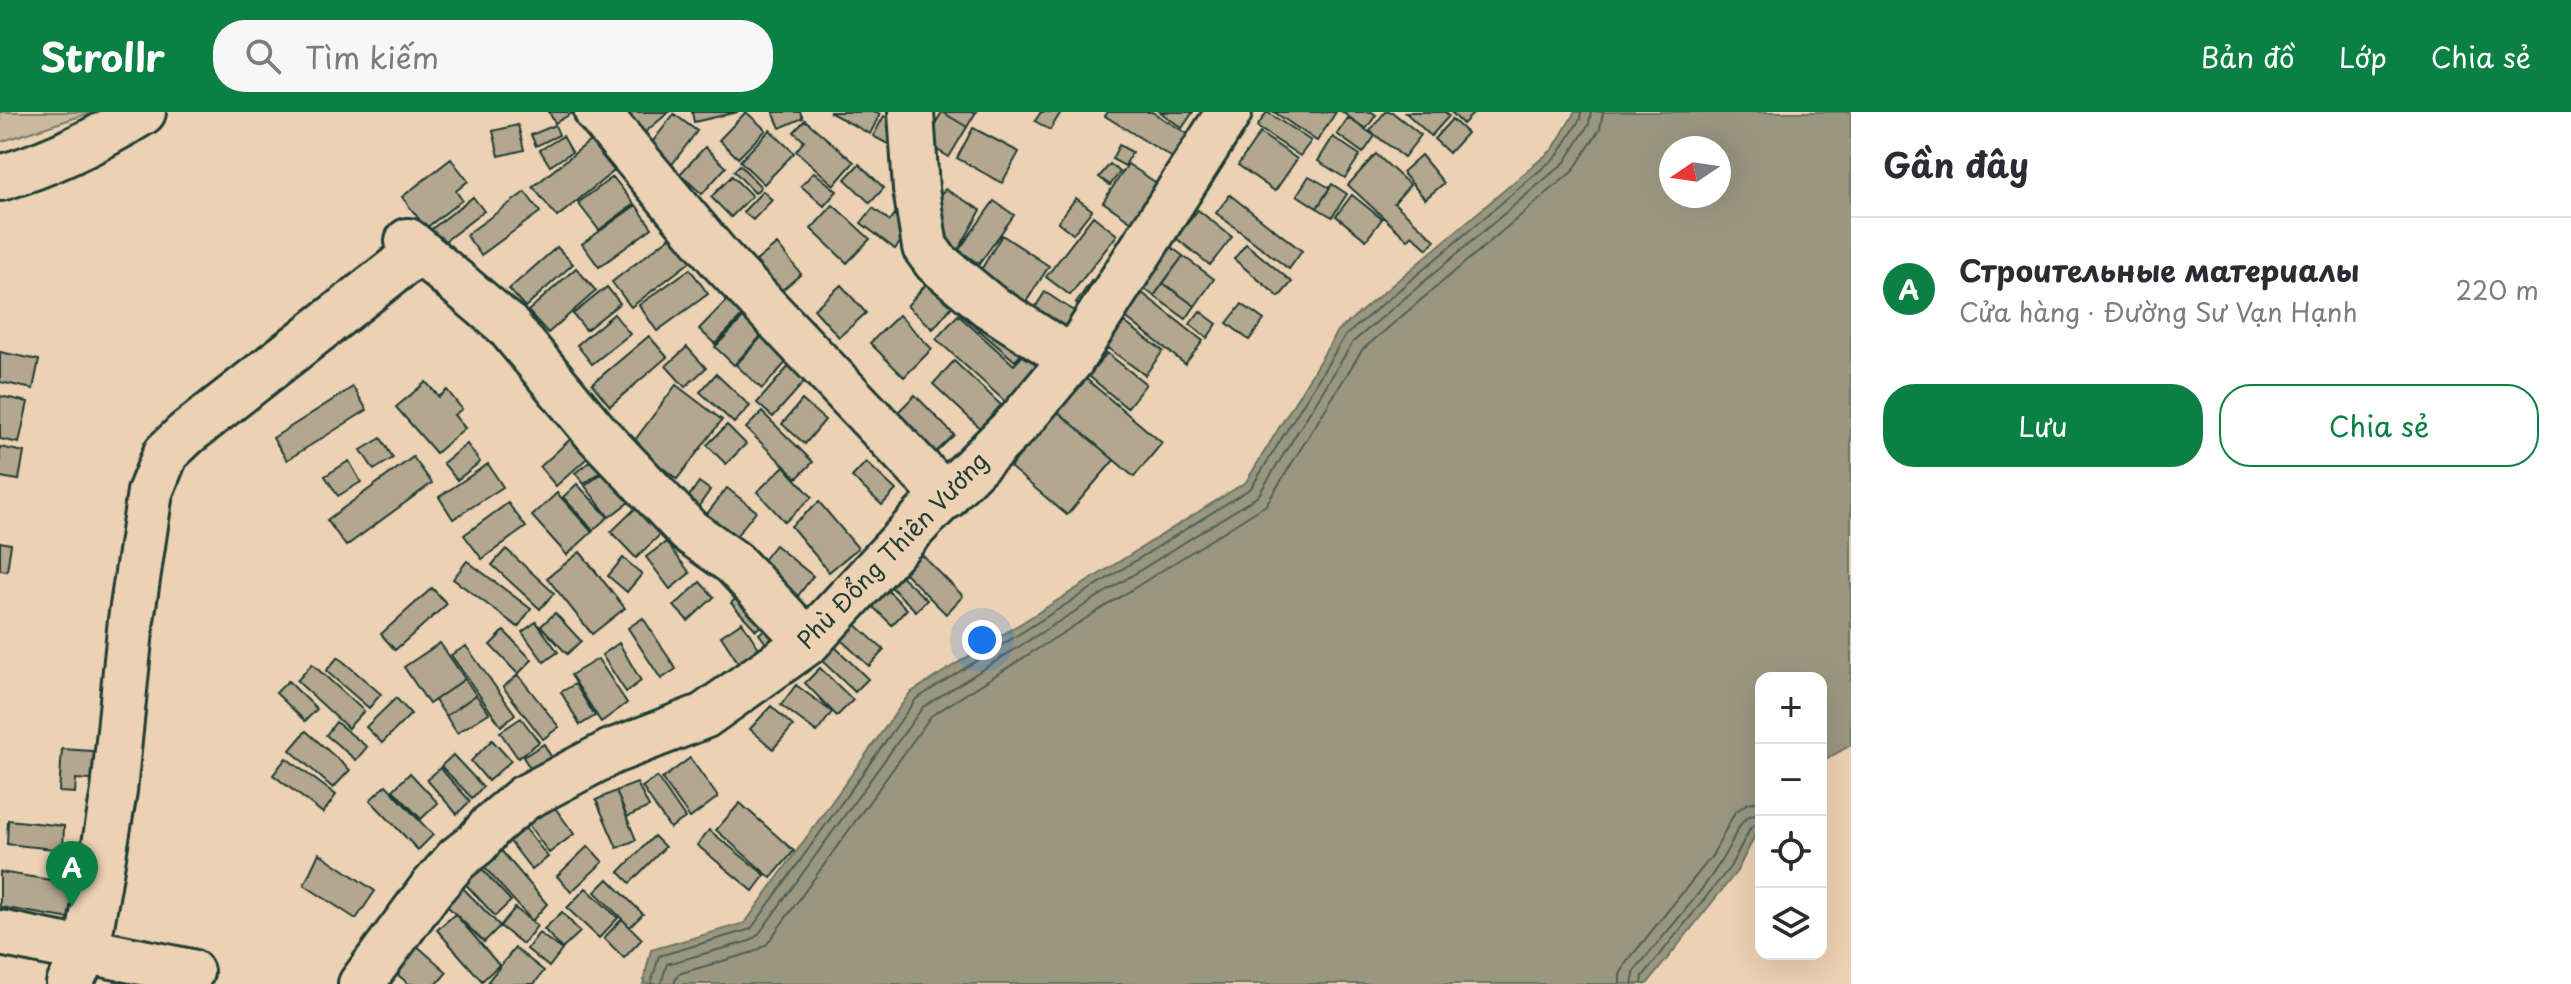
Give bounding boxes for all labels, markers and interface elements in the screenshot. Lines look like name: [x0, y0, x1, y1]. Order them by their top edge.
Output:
search box: [213, 20, 773, 92]
text: Strollr: [40, 28, 165, 85]
icon: search: [241, 34, 285, 78]
text: Tìm kiếm: [305, 34, 439, 79]
text: Bản đồ: [2201, 35, 2295, 78]
text: Lớp: [2339, 35, 2387, 78]
text: Chia sẻ: [2431, 35, 2531, 78]
north arrow: [1659, 136, 1731, 208]
text: Gần đây: [1883, 138, 2029, 190]
text: Строительные материалы: [1959, 247, 2359, 292]
text: A: [1899, 270, 1919, 309]
text: 220 m: [2455, 270, 2539, 309]
text: Cửa hàng · Đường Sư Vạn Hạnh: [1959, 292, 2358, 331]
button: Lưu: [1883, 384, 2203, 467]
button: Chia sẻ: [2219, 384, 2539, 467]
street label: Phù Đổng Thiên Vương: [788, 443, 995, 656]
your location: [962, 620, 1002, 660]
map controls: [1755, 672, 1827, 960]
button: +: [1755, 672, 1827, 744]
button: −: [1755, 744, 1827, 816]
button: locate: [1755, 816, 1827, 888]
pin: A: [46, 841, 98, 907]
button: layers: [1755, 888, 1827, 960]

